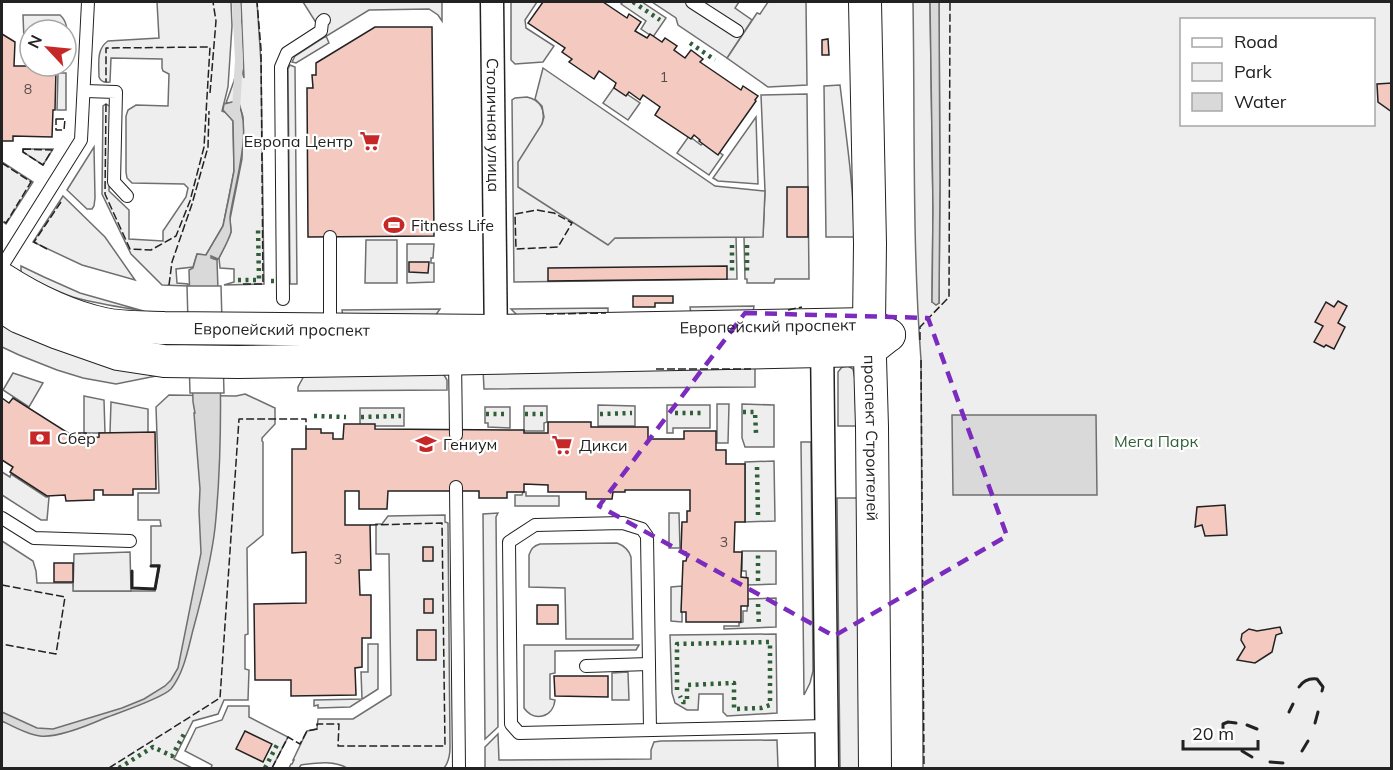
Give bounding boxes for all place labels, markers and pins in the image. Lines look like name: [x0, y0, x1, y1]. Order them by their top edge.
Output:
supermarket icon: Европа Центр: [358, 129, 382, 153]
place label: Европа Центр: [244, 131, 353, 151]
sports icon: Fitness Life: [382, 213, 406, 237]
place label: Fitness Life: [411, 215, 494, 235]
bank icon: Сбер: [28, 426, 52, 450]
place label: Сбер: [57, 428, 96, 448]
school or university icon: Гениум: [414, 432, 438, 456]
supermarket icon: Дикси: [550, 433, 574, 457]
place label: Гениум: [443, 434, 497, 454]
place label: Дикси: [579, 435, 628, 455]

